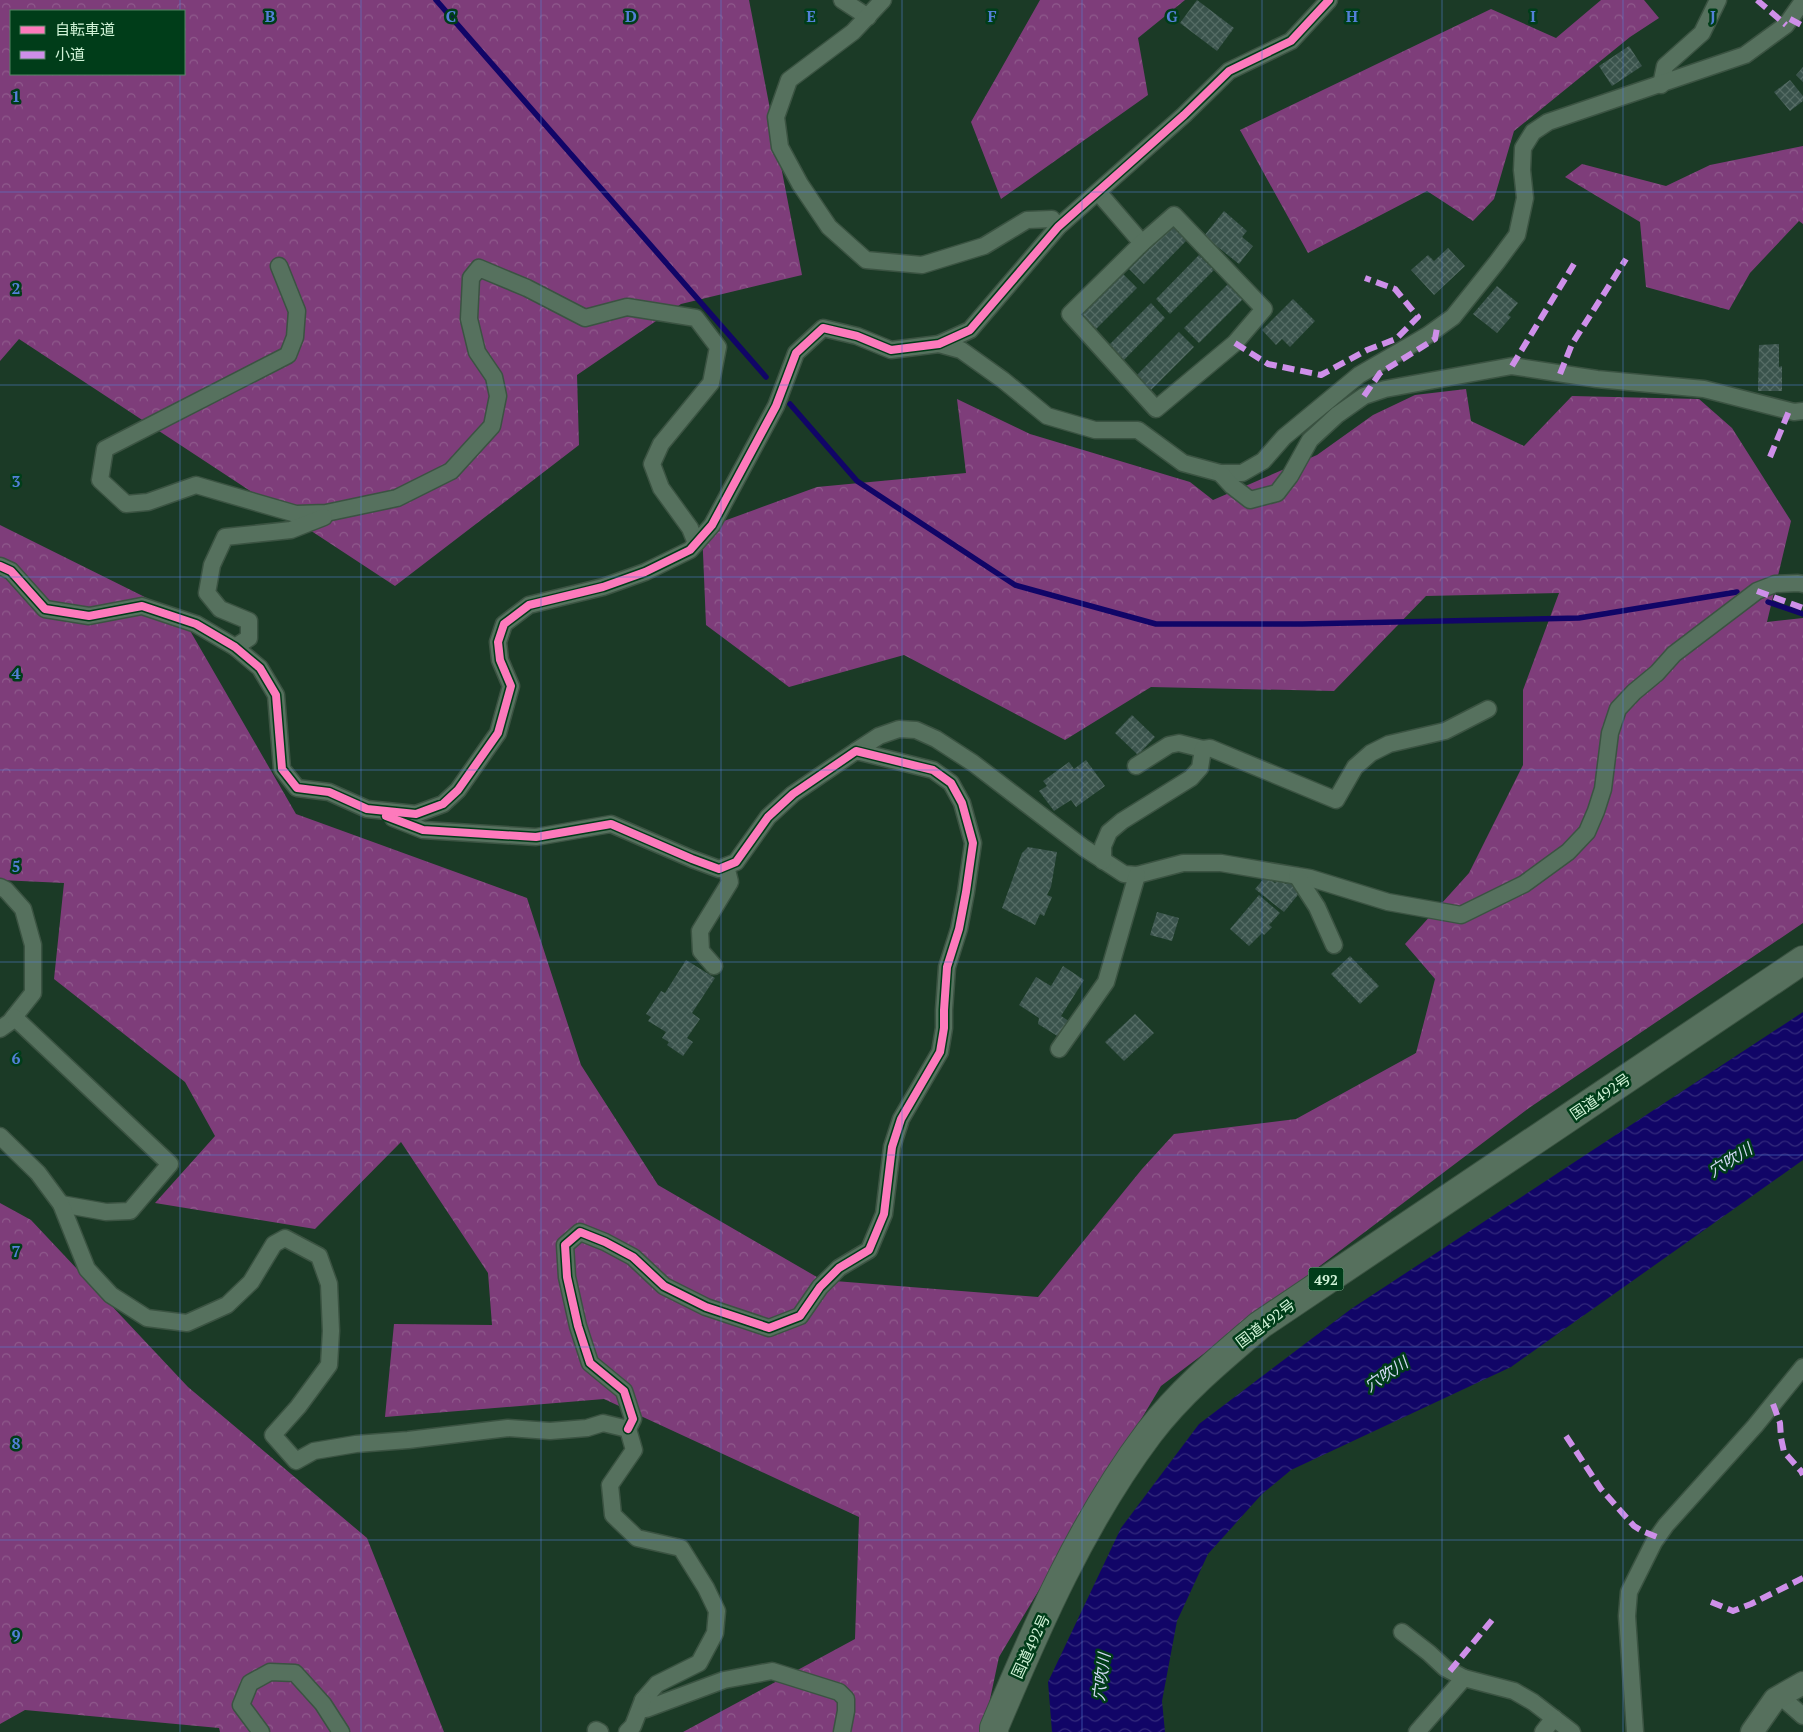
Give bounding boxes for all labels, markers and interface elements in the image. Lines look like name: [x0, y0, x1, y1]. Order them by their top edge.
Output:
text: B: [265, 5, 275, 27]
text: C: [446, 5, 456, 27]
text: D: [625, 5, 637, 27]
text: E: [806, 5, 816, 27]
text: F: [987, 5, 997, 27]
text: G: [1166, 5, 1178, 27]
text: H: [1346, 5, 1358, 27]
text: I: [1530, 5, 1536, 27]
text: J: [1710, 5, 1716, 27]
legend: [10, 10, 185, 75]
text: 自転車道: [55, 19, 115, 39]
text: 小道: [55, 44, 85, 64]
text: 1: [11, 85, 21, 107]
text: 2: [11, 277, 21, 299]
text: 3: [11, 470, 21, 492]
text: 4: [11, 662, 21, 684]
text: 5: [11, 855, 21, 877]
text: 6: [11, 1047, 21, 1069]
street label: 国道492号: [1566, 1068, 1634, 1124]
water label: 穴吹川: [1704, 1137, 1758, 1182]
text: 7: [11, 1240, 21, 1262]
road number: 492: [1308, 1268, 1344, 1290]
street label: 国道492号: [1231, 1294, 1299, 1352]
water label: 穴吹川: [1360, 1350, 1414, 1397]
text: 8: [11, 1432, 21, 1454]
street label: 国道492号: [1006, 1611, 1054, 1681]
text: 9: [11, 1624, 21, 1646]
water label: 穴吹川: [1087, 1650, 1115, 1702]

